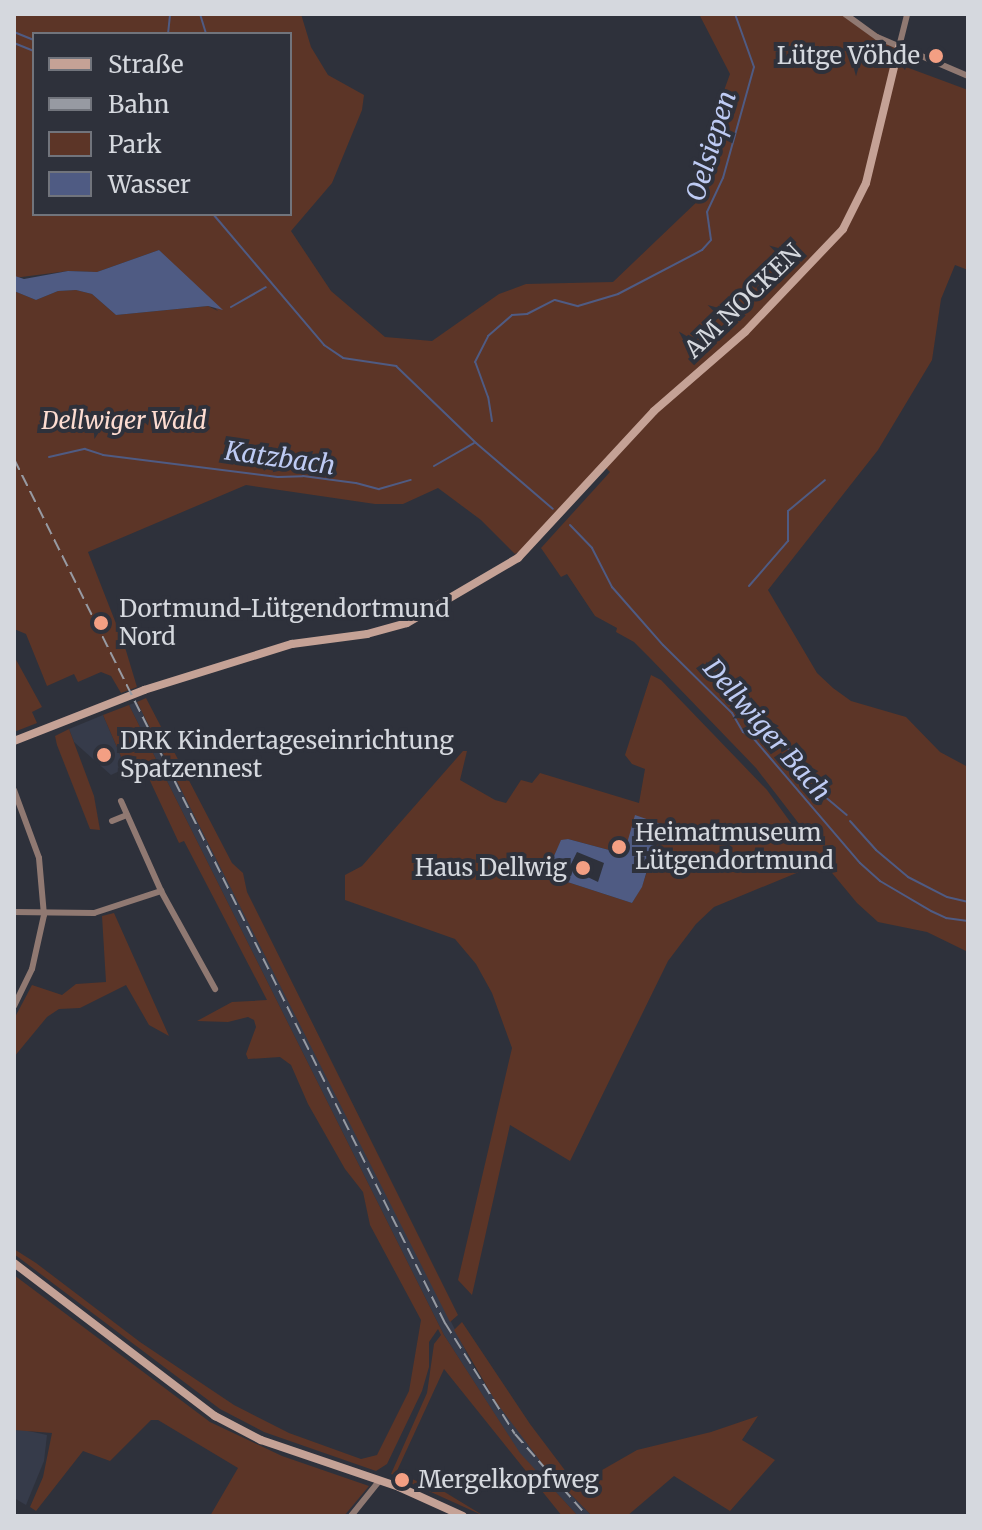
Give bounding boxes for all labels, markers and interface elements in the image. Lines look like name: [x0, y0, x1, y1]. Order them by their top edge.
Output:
legend: [32, 32, 292, 216]
place label: Lütge Vöhde: [777, 42, 920, 70]
marker: Lütge Vöhde: [927, 47, 945, 65]
text: Straße: [108, 49, 183, 80]
water label: Oelsiepen: [680, 87, 742, 205]
text: Bahn: [108, 89, 169, 120]
text: Park: [108, 129, 161, 160]
text: Wasser: [108, 169, 191, 200]
street label: AM NOCKEN: [679, 238, 807, 364]
park label: Dellwiger Wald: [42, 407, 206, 435]
water label: Katzbach: [223, 435, 337, 481]
place label: Dortmund-Lütgendortmund Nord: [119, 595, 450, 651]
marker: Dortmund-Lütgendortmund Nord: [90, 612, 112, 634]
water label: Dellwiger Bach: [697, 653, 837, 807]
place label: DRK Kindertageseinrichtung Spatzennest: [120, 727, 454, 783]
marker: DRK Kindertageseinrichtung Spatzennest: [95, 746, 113, 764]
place label: Heimatmuseum Lütgendortmund: [635, 819, 834, 875]
marker: Heimatmuseum Lütgendortmund: [610, 838, 628, 856]
place label: Haus Dellwig: [415, 854, 567, 882]
marker: Haus Dellwig: [574, 859, 592, 877]
place label: Mergelkopfweg: [418, 1466, 599, 1494]
marker: Mergelkopfweg: [393, 1471, 411, 1489]

